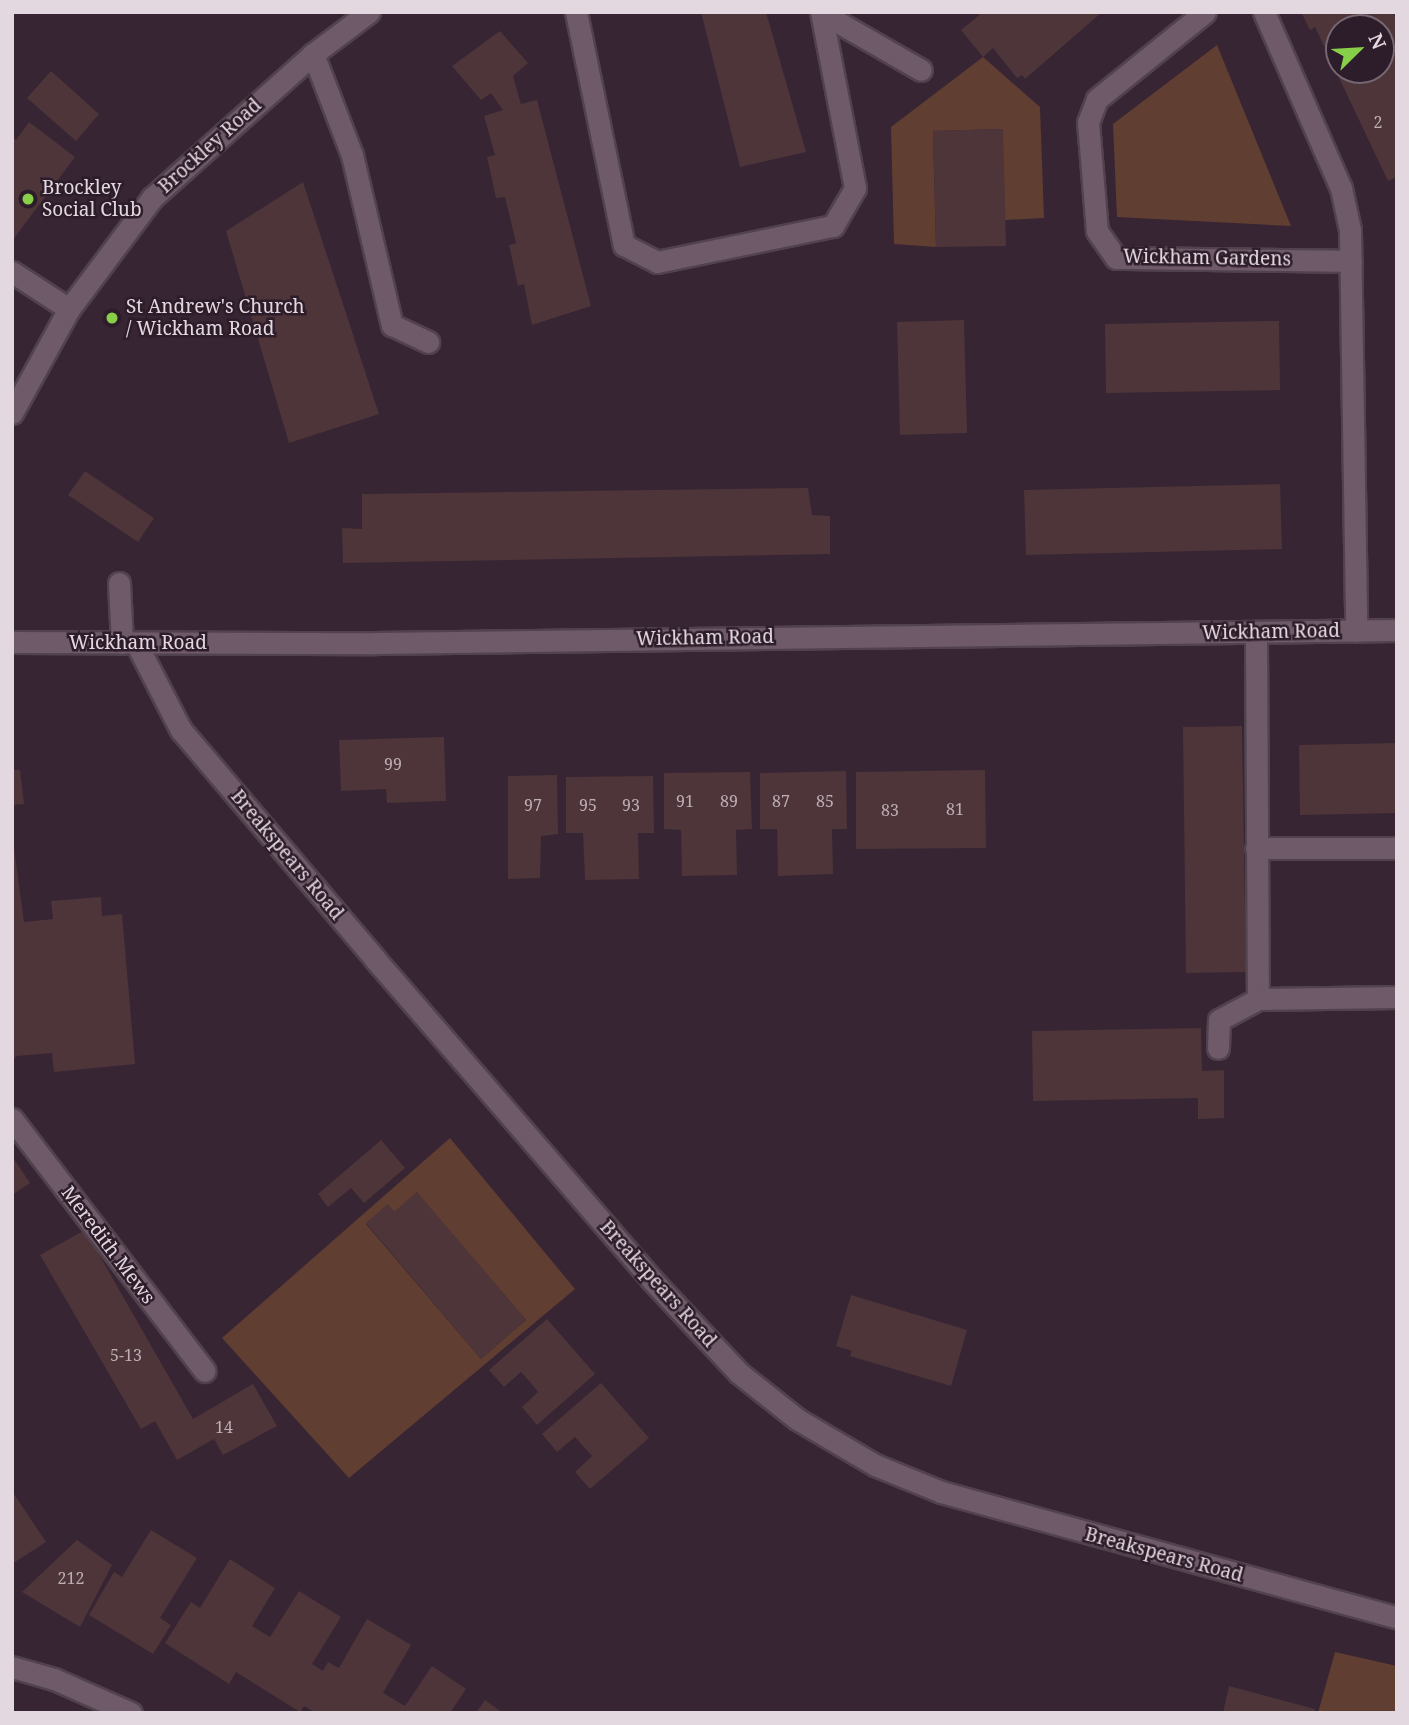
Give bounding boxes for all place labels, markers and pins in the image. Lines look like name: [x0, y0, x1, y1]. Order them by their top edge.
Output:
place label: Brockley Social Club: [42, 177, 142, 221]
marker: Brockley Social Club: [20, 191, 36, 207]
place label: St Andrew's Church / Wickham Road: [126, 296, 305, 340]
marker: St Andrew's Church / Wickham Road: [104, 310, 120, 326]

